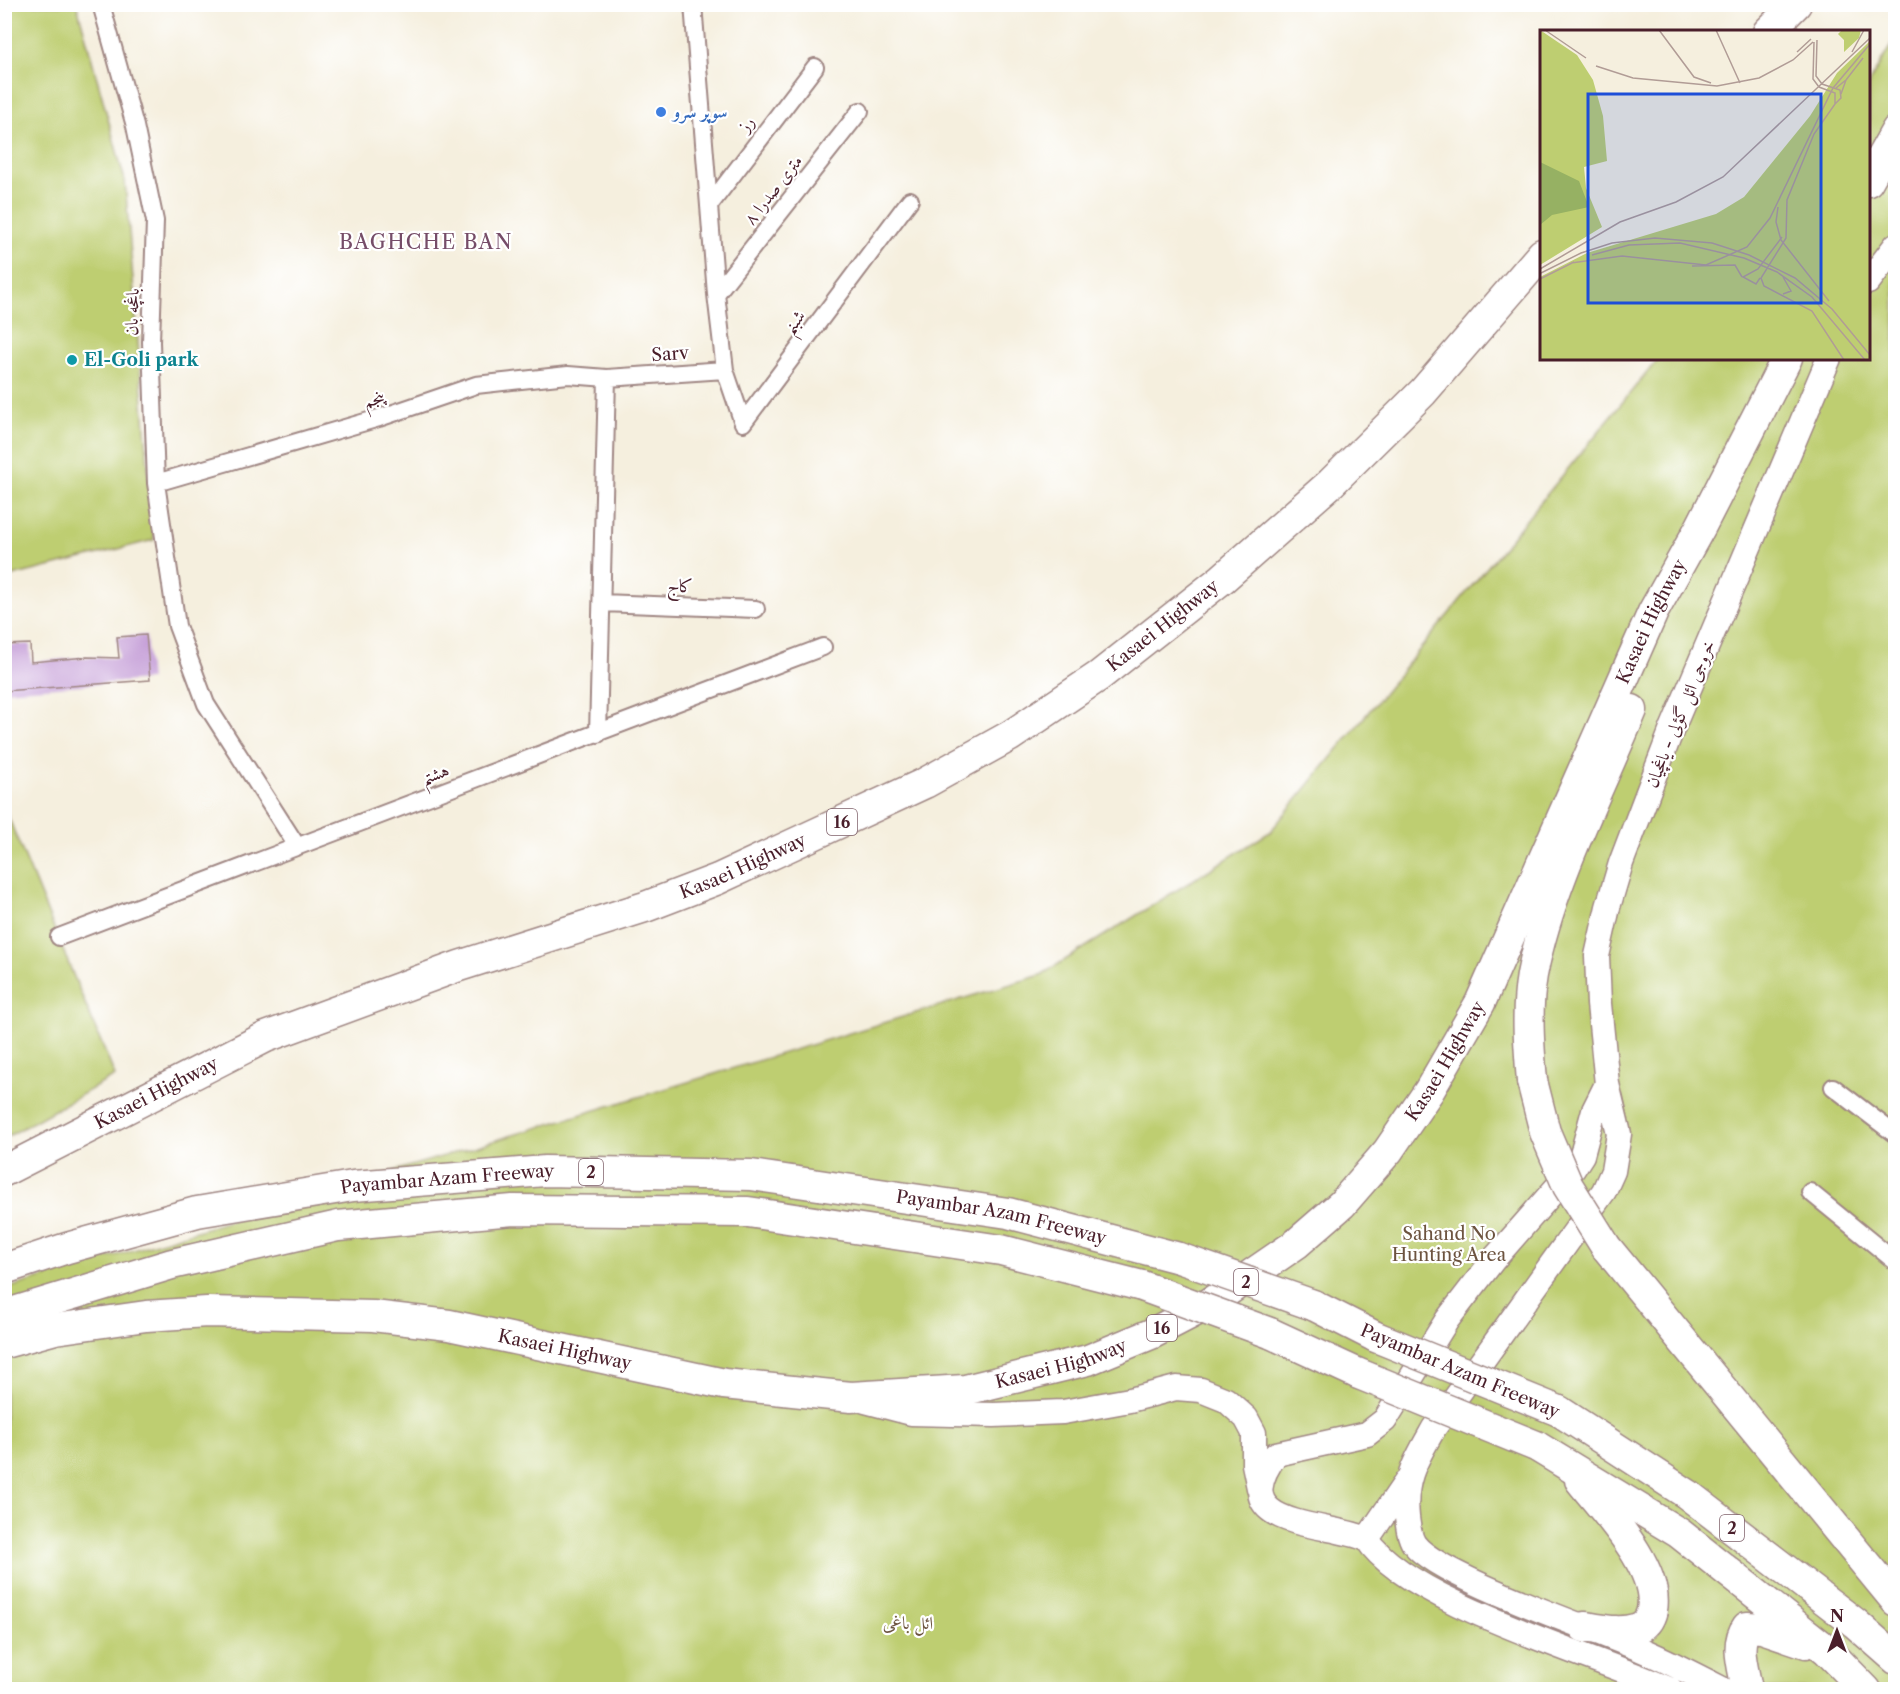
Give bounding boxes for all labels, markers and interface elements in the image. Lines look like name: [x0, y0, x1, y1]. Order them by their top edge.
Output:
inset map: [1540, 30, 1870, 360]
place label: سوپر سرو: [671, 101, 728, 124]
marker: سوپر سرو: [654, 105, 668, 119]
street label: رز: [732, 112, 759, 138]
street label: ۸ متری صدرا: [739, 151, 807, 229]
district label: BAGHCHE BAN: [339, 230, 513, 254]
street label: باغچه بان: [120, 288, 145, 336]
street label: شبنم: [778, 306, 816, 343]
street label: Sarv: [651, 342, 690, 366]
place label: El-Goli park: [84, 349, 200, 371]
marker: El-Goli park: [65, 353, 79, 367]
street label: پنجم: [360, 385, 390, 418]
street label: Kasaei Highway: [1612, 555, 1692, 687]
street label: Kasaei Highway: [1103, 574, 1224, 676]
street label: کاج: [667, 575, 693, 602]
street label: خروجی ائل گؤلی - یاغچیان: [1640, 637, 1721, 792]
street label: هشتم: [418, 759, 455, 796]
road number: 16: [827, 809, 857, 835]
street label: Kasaei Highway: [677, 828, 810, 904]
street label: Kasaei Highway: [1401, 997, 1490, 1125]
street label: Kasaei Highway: [91, 1052, 223, 1134]
road number: 2: [579, 1159, 603, 1185]
street label: Payambar Azam Freeway: [339, 1160, 555, 1199]
street label: Payambar Azam Freeway: [895, 1186, 1110, 1250]
park label: Sahand No Hunting Area: [1392, 1223, 1507, 1266]
road number: 2: [1234, 1269, 1258, 1295]
road number: 16: [1147, 1315, 1177, 1341]
street label: Payambar Azam Freeway: [1357, 1319, 1564, 1423]
street label: Kasaei Highway: [496, 1325, 635, 1375]
street label: Kasaei Highway: [993, 1334, 1131, 1393]
road number: 2: [1720, 1515, 1744, 1541]
north arrow: [1807, 1601, 1867, 1661]
text: N: [1830, 1606, 1844, 1626]
park label: ائل باغی: [883, 1612, 933, 1636]

